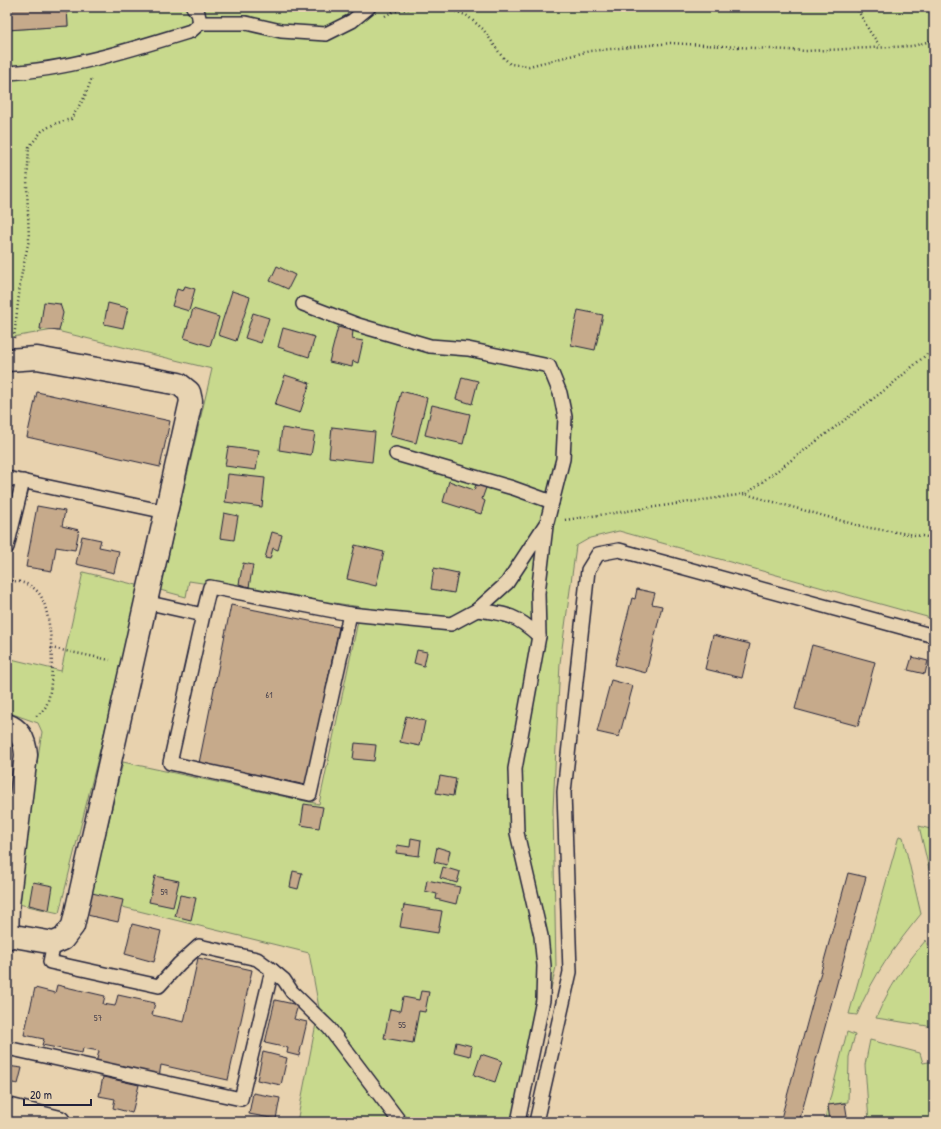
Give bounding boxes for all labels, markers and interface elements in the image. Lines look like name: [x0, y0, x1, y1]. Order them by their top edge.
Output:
house number: 61: [266, 689, 272, 701]
house number: 59: [160, 886, 168, 898]
house number: 57: [94, 1012, 103, 1024]
house number: 55: [398, 1019, 406, 1031]
scale bar: [24, 1081, 91, 1107]
text: 20 m: [30, 1086, 52, 1103]

